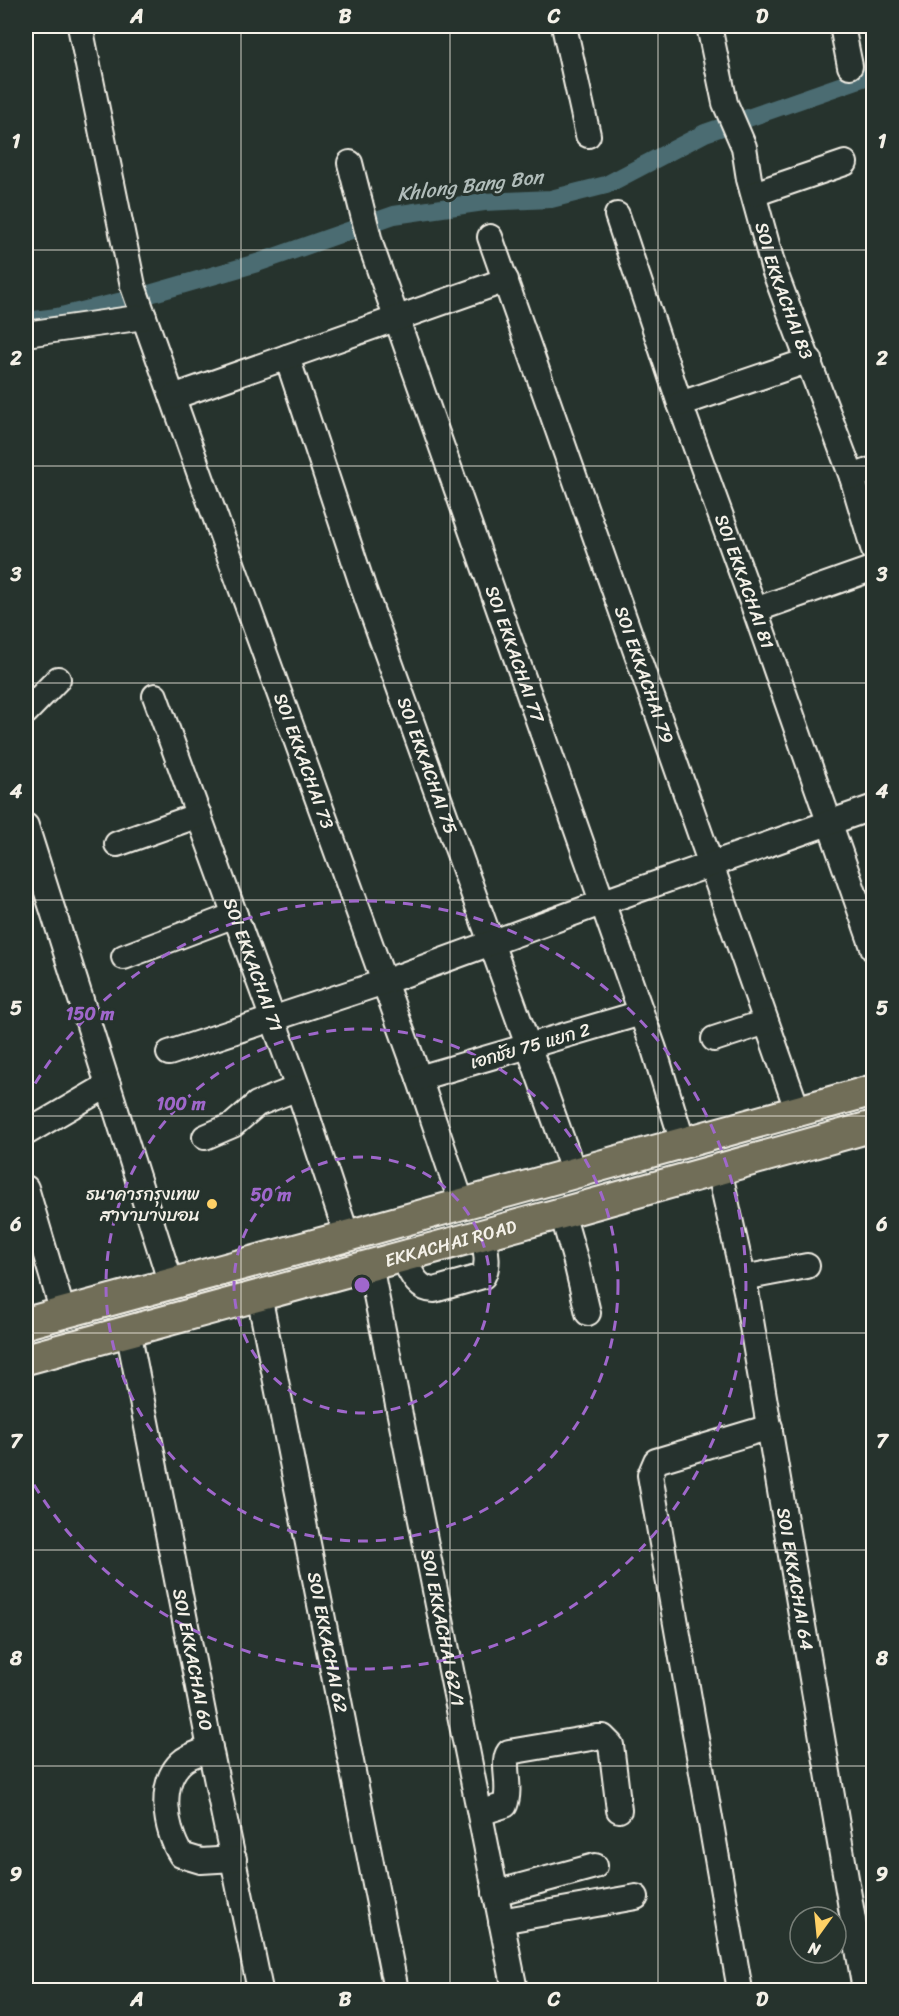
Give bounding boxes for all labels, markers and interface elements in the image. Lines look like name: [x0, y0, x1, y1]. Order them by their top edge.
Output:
text: A: [129, 0, 144, 34]
text: B: [339, 0, 352, 34]
text: C: [547, 0, 561, 34]
text: D: [756, 0, 769, 34]
text: 1: [12, 124, 21, 159]
text: 1: [878, 124, 887, 159]
water label: Khlong Bang Bon: [395, 159, 547, 212]
street label: SOI EKKACHAI 83: [746, 218, 822, 364]
text: 2: [9, 341, 22, 376]
text: 2: [875, 341, 888, 376]
street label: SOI EKKACHAI 81: [705, 510, 783, 653]
text: 3: [10, 557, 22, 592]
text: 3: [876, 557, 888, 592]
street label: SOI EKKACHAI 77: [476, 581, 554, 728]
street label: SOI EKKACHAI 79: [605, 601, 683, 748]
street label: SOI EKKACHAI 73: [264, 688, 343, 834]
street label: SOI EKKACHAI 75: [388, 692, 467, 839]
text: 4: [9, 774, 23, 809]
text: 4: [875, 774, 889, 809]
street label: SOI EKKACHAI 71: [214, 893, 292, 1037]
text: 5: [10, 991, 22, 1026]
text: 5: [876, 991, 888, 1026]
text: 150 m: [66, 998, 114, 1030]
street label: เอกชัย 75 แยก 2: [466, 1014, 594, 1078]
text: 100 m: [157, 1088, 206, 1120]
place label: ธนาคารกรุงเทพ สาขาบางบอน: [86, 1178, 200, 1231]
text: 50 m: [251, 1179, 292, 1211]
marker: ธนาคารกรุงเทพ สาขาบางบอน: [205, 1197, 219, 1211]
text: 6: [9, 1207, 22, 1242]
text: 6: [875, 1207, 888, 1242]
street label: EKKACHAI ROAD: [381, 1210, 520, 1277]
centre of rings: [352, 1275, 372, 1295]
text: 7: [10, 1424, 23, 1459]
text: 7: [876, 1424, 889, 1459]
street label: SOI EKKACHAI 64: [767, 1505, 823, 1653]
street label: SOI EKKACHAI 62/1: [411, 1546, 474, 1710]
street label: SOI EKKACHAI 62: [298, 1569, 357, 1716]
street label: SOI EKKACHAI 60: [163, 1586, 222, 1734]
text: 8: [9, 1641, 23, 1676]
text: 8: [875, 1641, 889, 1676]
text: 9: [10, 1857, 22, 1892]
text: 9: [876, 1857, 888, 1892]
north arrow: [788, 1905, 848, 1965]
text: N: [804, 1933, 824, 1965]
text: A: [129, 1982, 144, 2016]
text: B: [339, 1982, 352, 2016]
text: C: [547, 1982, 561, 2016]
text: D: [756, 1982, 769, 2016]

